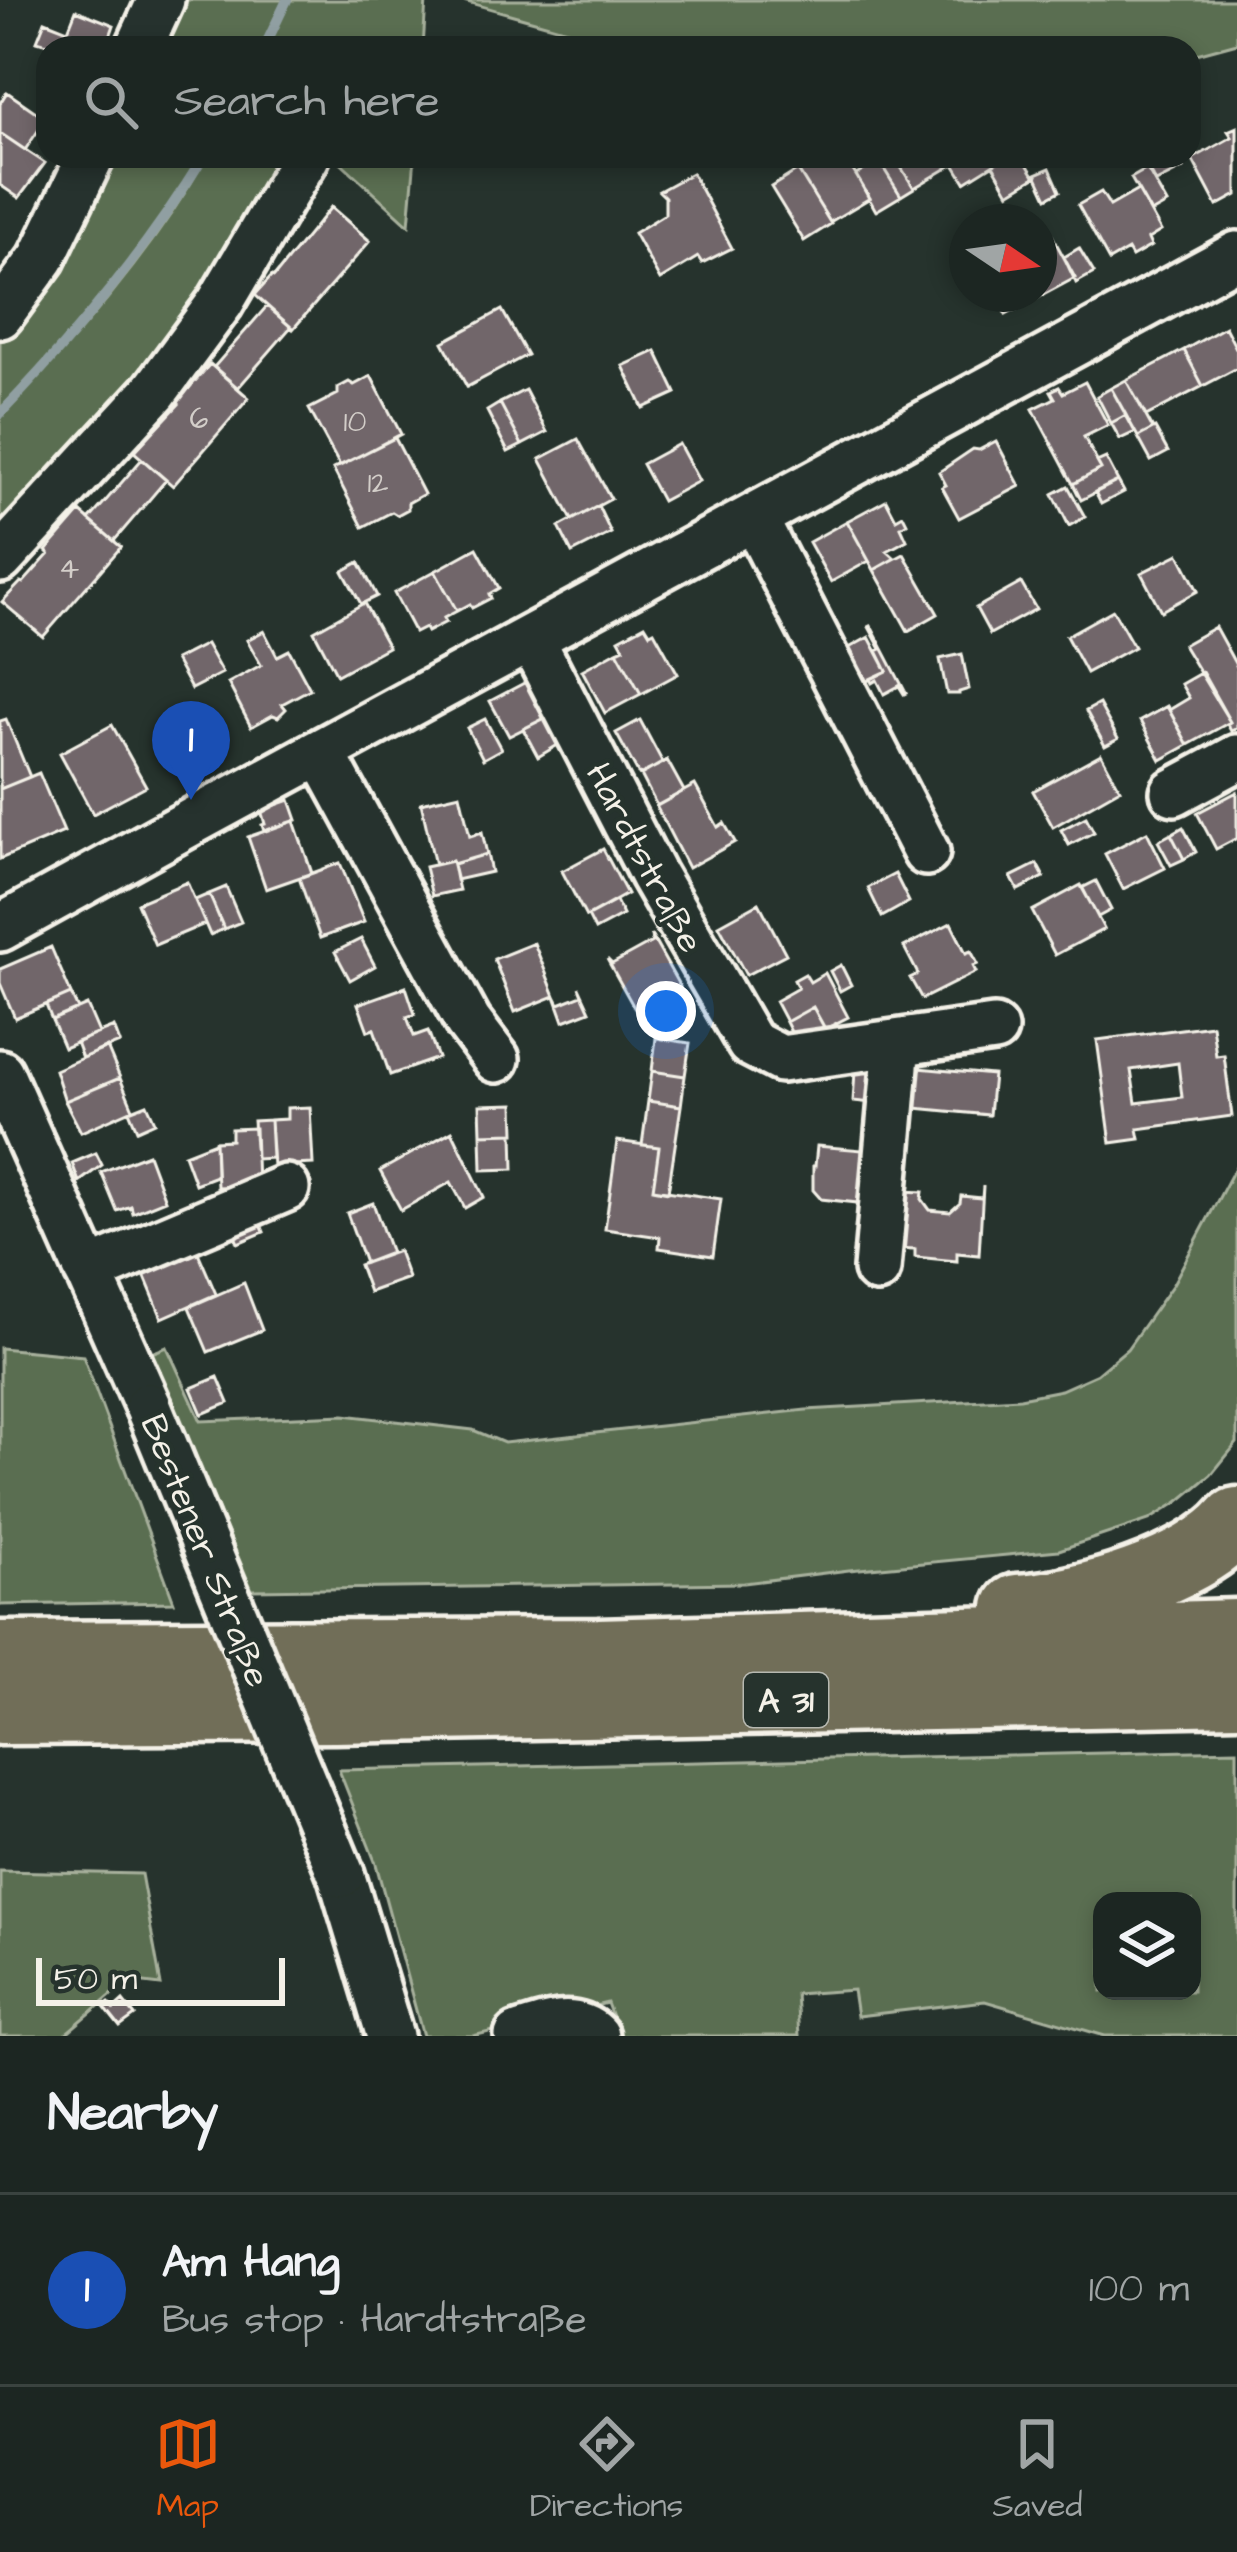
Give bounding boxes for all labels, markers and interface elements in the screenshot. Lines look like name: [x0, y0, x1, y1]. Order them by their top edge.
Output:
search box: [36, 36, 1201, 168]
icon: search: [78, 69, 144, 135]
text: Search here: [174, 71, 440, 133]
north arrow: [949, 204, 1057, 312]
house number: 6: [190, 398, 209, 440]
house number: 10: [344, 401, 366, 443]
house number: 12: [367, 462, 389, 504]
house number: 4: [59, 548, 79, 590]
pin: 1: [152, 701, 230, 800]
street label: Hardtstraße: [572, 754, 715, 962]
your location: [636, 981, 696, 1041]
street label: Bestener Straße: [127, 1407, 283, 1695]
road number: A 31: [744, 1673, 828, 1727]
map controls: [1093, 1892, 1201, 2000]
button: layers: [1093, 1892, 1201, 2000]
scale bar: [36, 1952, 285, 2005]
text: 50 m: [54, 1956, 137, 2002]
text: Nearby: [48, 2079, 218, 2150]
text: Am Hang: [162, 2232, 340, 2294]
text: 1: [85, 2263, 90, 2317]
text: 100 m: [1089, 2263, 1189, 2317]
text: Bus stop · Hardtstraße: [162, 2294, 587, 2348]
tab: Map: [155, 2411, 221, 2529]
tab: Directions: [530, 2411, 683, 2529]
tab: Saved: [992, 2411, 1082, 2529]

